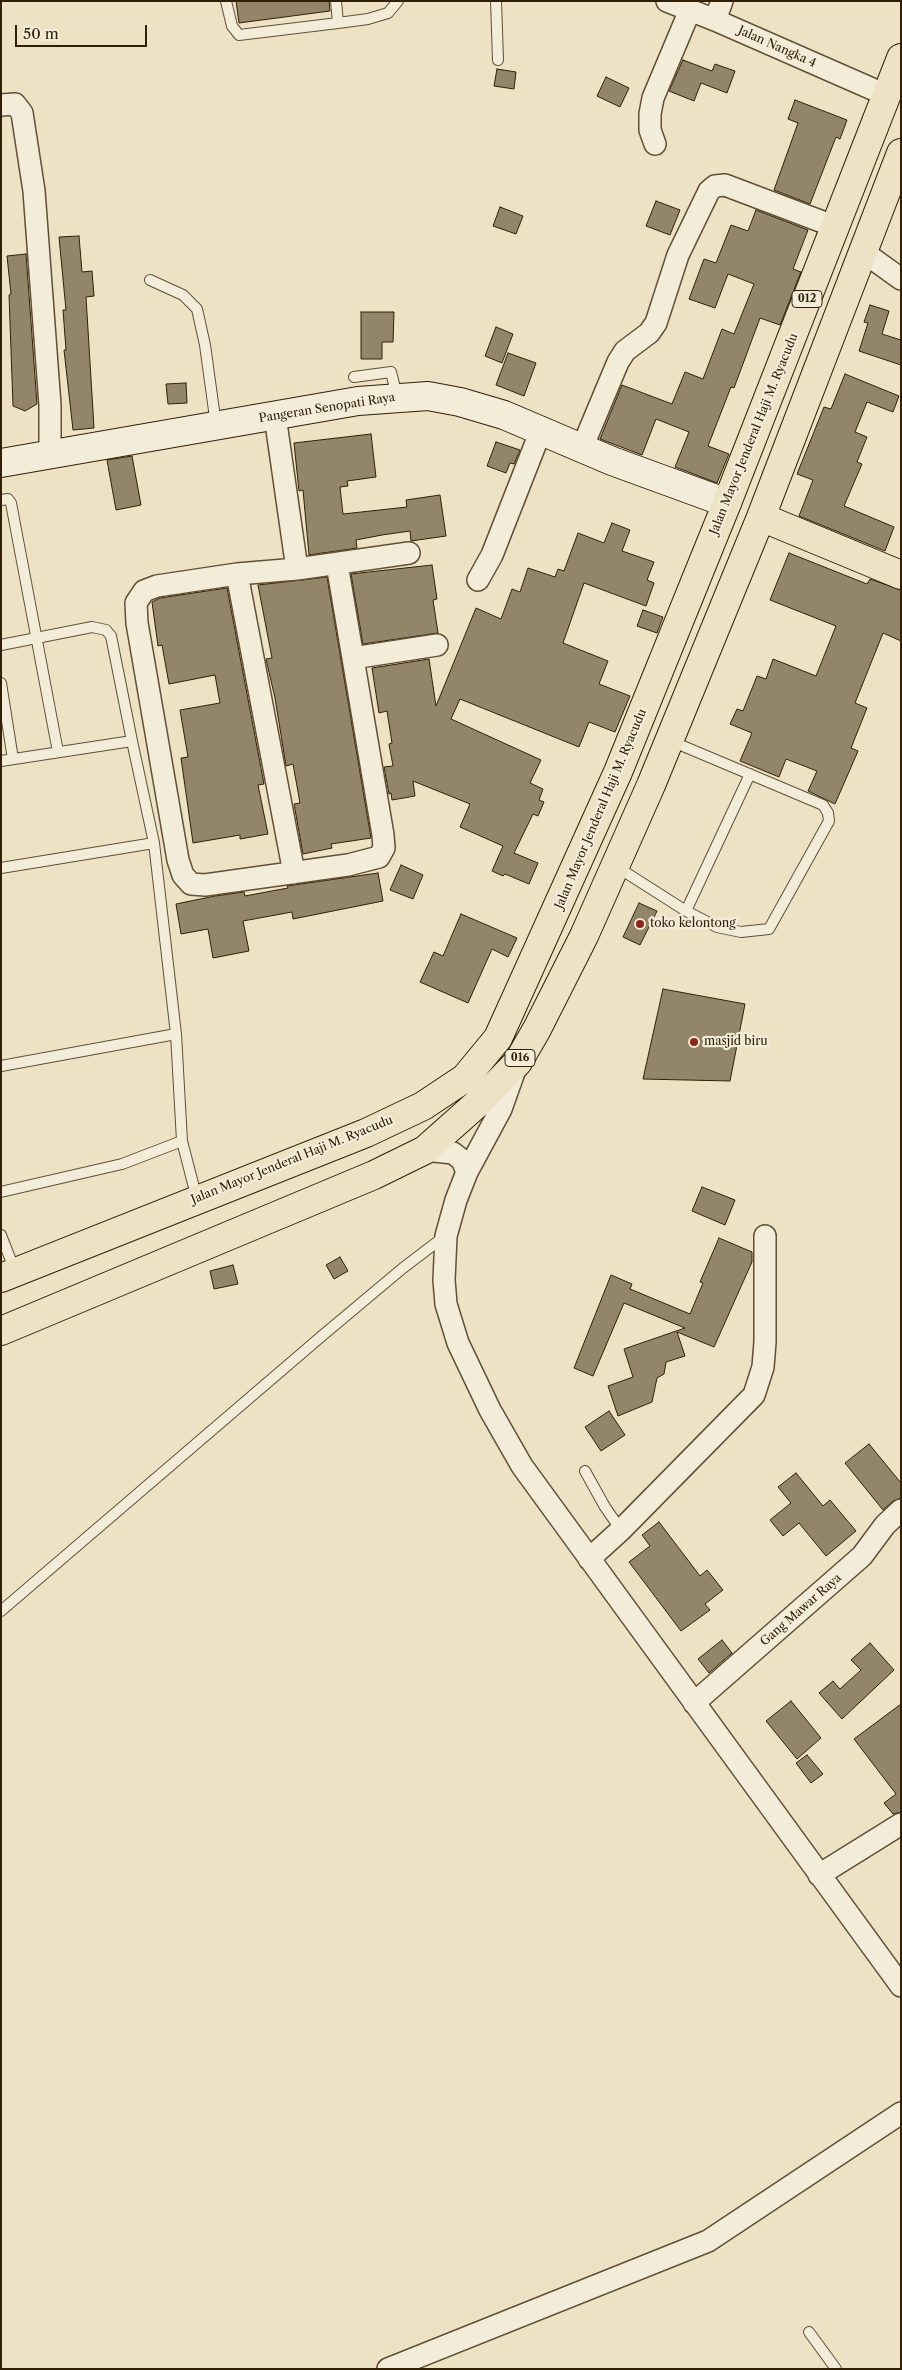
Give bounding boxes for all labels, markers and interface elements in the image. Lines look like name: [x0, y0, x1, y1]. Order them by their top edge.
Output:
scale bar: [18, 15, 150, 47]
street label: Jalan Nangka 4: [736, 23, 818, 71]
text: 50 m: [23, 24, 59, 43]
road number: 012: [792, 290, 822, 308]
street label: Jalan Mayor Jenderal Haji M. Ryacudu: [707, 331, 801, 537]
street label: Pangeran Senopati Raya: [258, 390, 396, 426]
street label: Jalan Mayor Jenderal Haji M. Ryacudu: [552, 707, 650, 911]
place label: toko kelontong: [650, 917, 736, 931]
marker: toko kelontong: [634, 918, 646, 930]
place label: masjid biru: [704, 1035, 768, 1049]
marker: masjid biru: [688, 1036, 700, 1048]
road number: 016: [505, 1050, 535, 1066]
street label: Jalan Mayor Jenderal Haji M. Ryacudu: [189, 1113, 395, 1207]
street label: Gang Mawar Raya: [758, 1571, 844, 1649]

